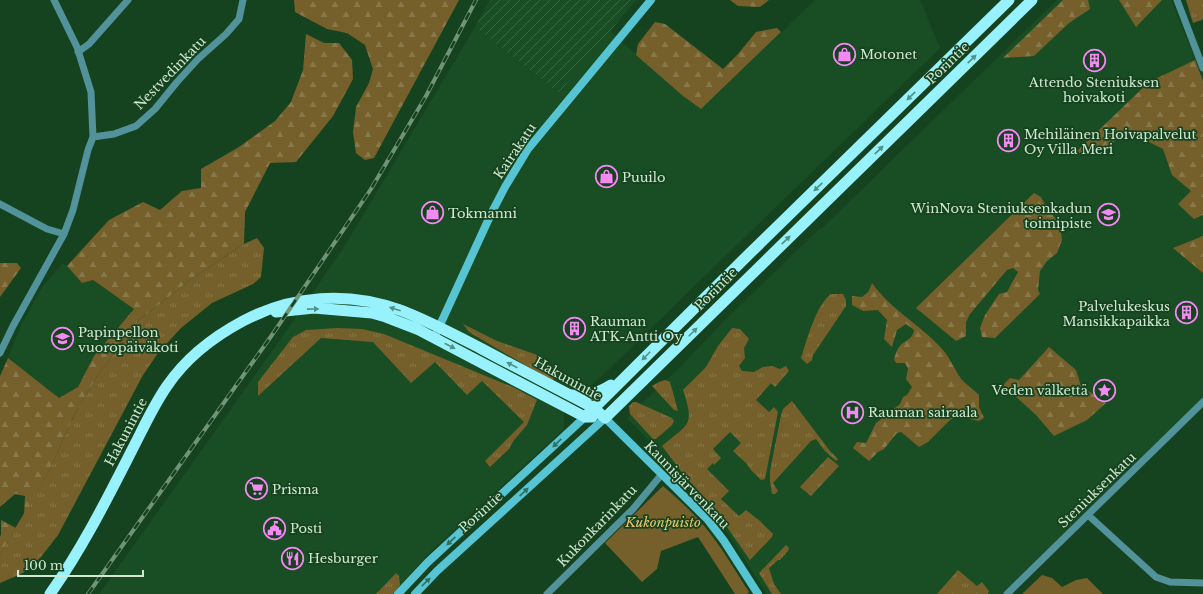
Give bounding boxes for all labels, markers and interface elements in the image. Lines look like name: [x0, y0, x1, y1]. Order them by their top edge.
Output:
street label: Nestvedinkatu: [131, 32, 210, 113]
street label: Porintie: [923, 38, 973, 88]
shop icon: Motonet: [831, 41, 857, 67]
place label: Motonet: [860, 46, 917, 63]
building icon: Attendo Steniuksen hoivakoti: [1081, 47, 1107, 73]
one-way arrow: [967, 54, 977, 64]
place label: Attendo Steniuksen hoivakoti: [1028, 74, 1159, 106]
one-way arrow: [906, 91, 916, 101]
street label: Kairakatu: [490, 119, 540, 182]
place label: Mehiläinen Hoivapalvelut Oy Villa Meri: [1024, 126, 1196, 158]
building icon: Mehiläinen Hoivapalvelut Oy Villa Meri: [995, 128, 1021, 154]
one-way arrow: [874, 145, 884, 154]
shop icon: Puuilo: [593, 164, 619, 190]
place label: Puuilo: [622, 169, 666, 186]
one-way arrow: [813, 182, 823, 191]
shop icon: Tokmanni: [420, 200, 446, 226]
place label: WinNova Steniuksenkadun toimipiste: [910, 200, 1092, 232]
school or university icon: WinNova Steniuksenkadun toimipiste: [1095, 202, 1121, 228]
place label: Tokmanni: [448, 205, 518, 222]
one-way arrow: [781, 235, 791, 245]
street label: Porintie: [691, 264, 741, 314]
place label: Palvelukeskus Mansikkapaikka: [1062, 298, 1171, 330]
building icon: Palvelukeskus Mansikkapaikka: [1173, 300, 1199, 326]
one-way arrow: [307, 305, 319, 312]
one-way arrow: [389, 305, 401, 311]
place label: Rauman ATK-Antti Oy: [589, 313, 683, 345]
building icon: Rauman ATK-Antti Oy: [561, 315, 587, 341]
place label: Papinpellon vuoropäiväkoti: [78, 324, 179, 356]
school or university icon: Papinpellon vuoropäiväkoti: [49, 326, 75, 352]
one-way arrow: [688, 327, 698, 336]
one-way arrow: [444, 343, 456, 349]
one-way arrow: [641, 351, 651, 361]
street label: Hakunintie: [531, 353, 605, 405]
one-way arrow: [506, 362, 518, 368]
place icon: Veden välkettä: [1091, 377, 1117, 403]
place label: Veden välkettä: [991, 382, 1089, 399]
street label: Hakunintie: [101, 395, 151, 469]
hospital icon: Rauman sairaala: [840, 399, 866, 425]
place label: Rauman sairaala: [868, 404, 978, 421]
one-way arrow: [552, 438, 562, 448]
street label: Kaunisjärvenkatu: [641, 438, 733, 533]
street label: Steniuksenkatu: [1054, 448, 1140, 532]
supermarket icon: Prisma: [243, 476, 269, 502]
place label: Prisma: [272, 481, 319, 498]
street label: Kukonkarinkatu: [554, 481, 641, 571]
one-way arrow: [519, 487, 529, 497]
street label: Porintie: [455, 488, 507, 536]
park label: Kukonpuisto: [624, 514, 701, 531]
public building icon: Posti: [262, 515, 288, 541]
place label: Posti: [290, 520, 323, 537]
one-way arrow: [446, 536, 456, 545]
restaurant icon: Hesburger: [280, 545, 306, 571]
place label: Hesburger: [308, 550, 379, 567]
scale bar: [18, 552, 143, 578]
text: 100 m: [24, 558, 63, 573]
one-way arrow: [421, 578, 431, 587]

